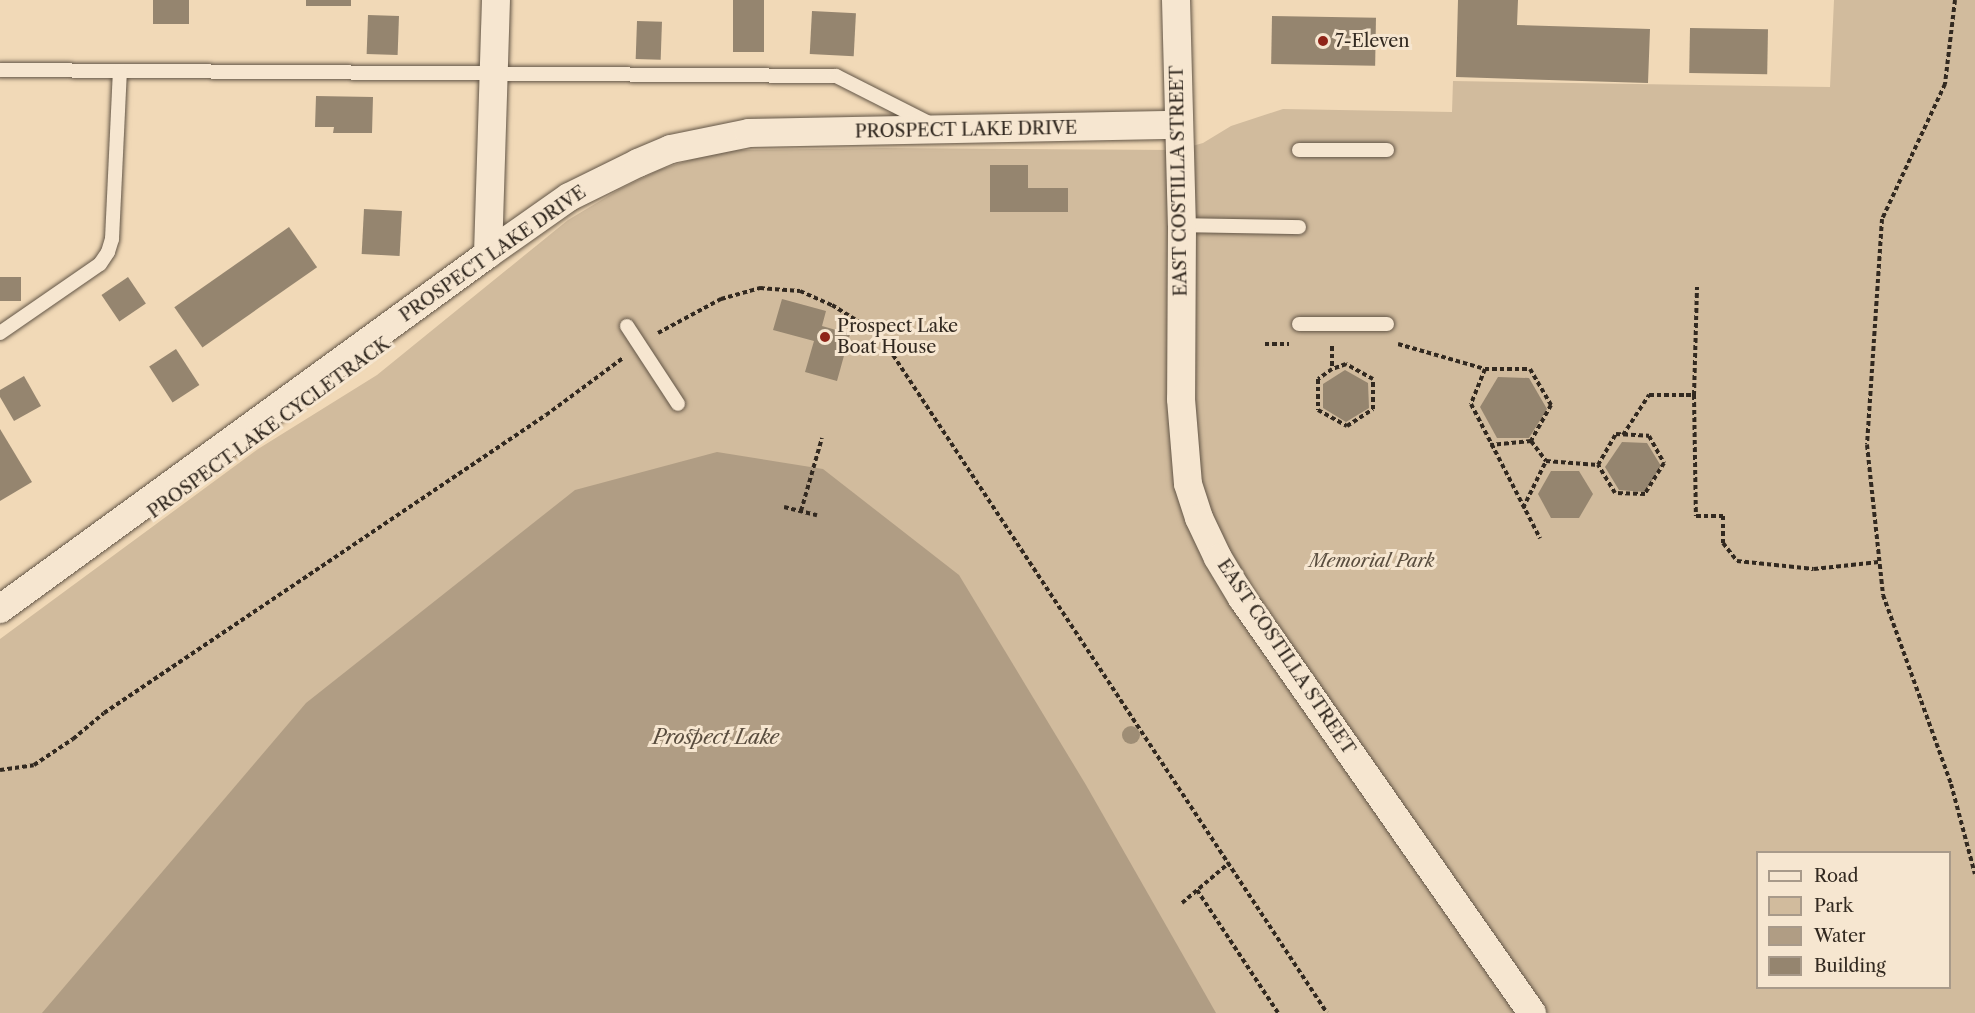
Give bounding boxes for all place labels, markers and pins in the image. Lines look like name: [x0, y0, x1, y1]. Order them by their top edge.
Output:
place label: 7-Eleven: [1335, 30, 1410, 52]
marker: 7-Eleven: [1316, 34, 1330, 48]
place label: Prospect Lake Boat House: [837, 316, 958, 358]
marker: Prospect Lake Boat House: [818, 330, 832, 344]

